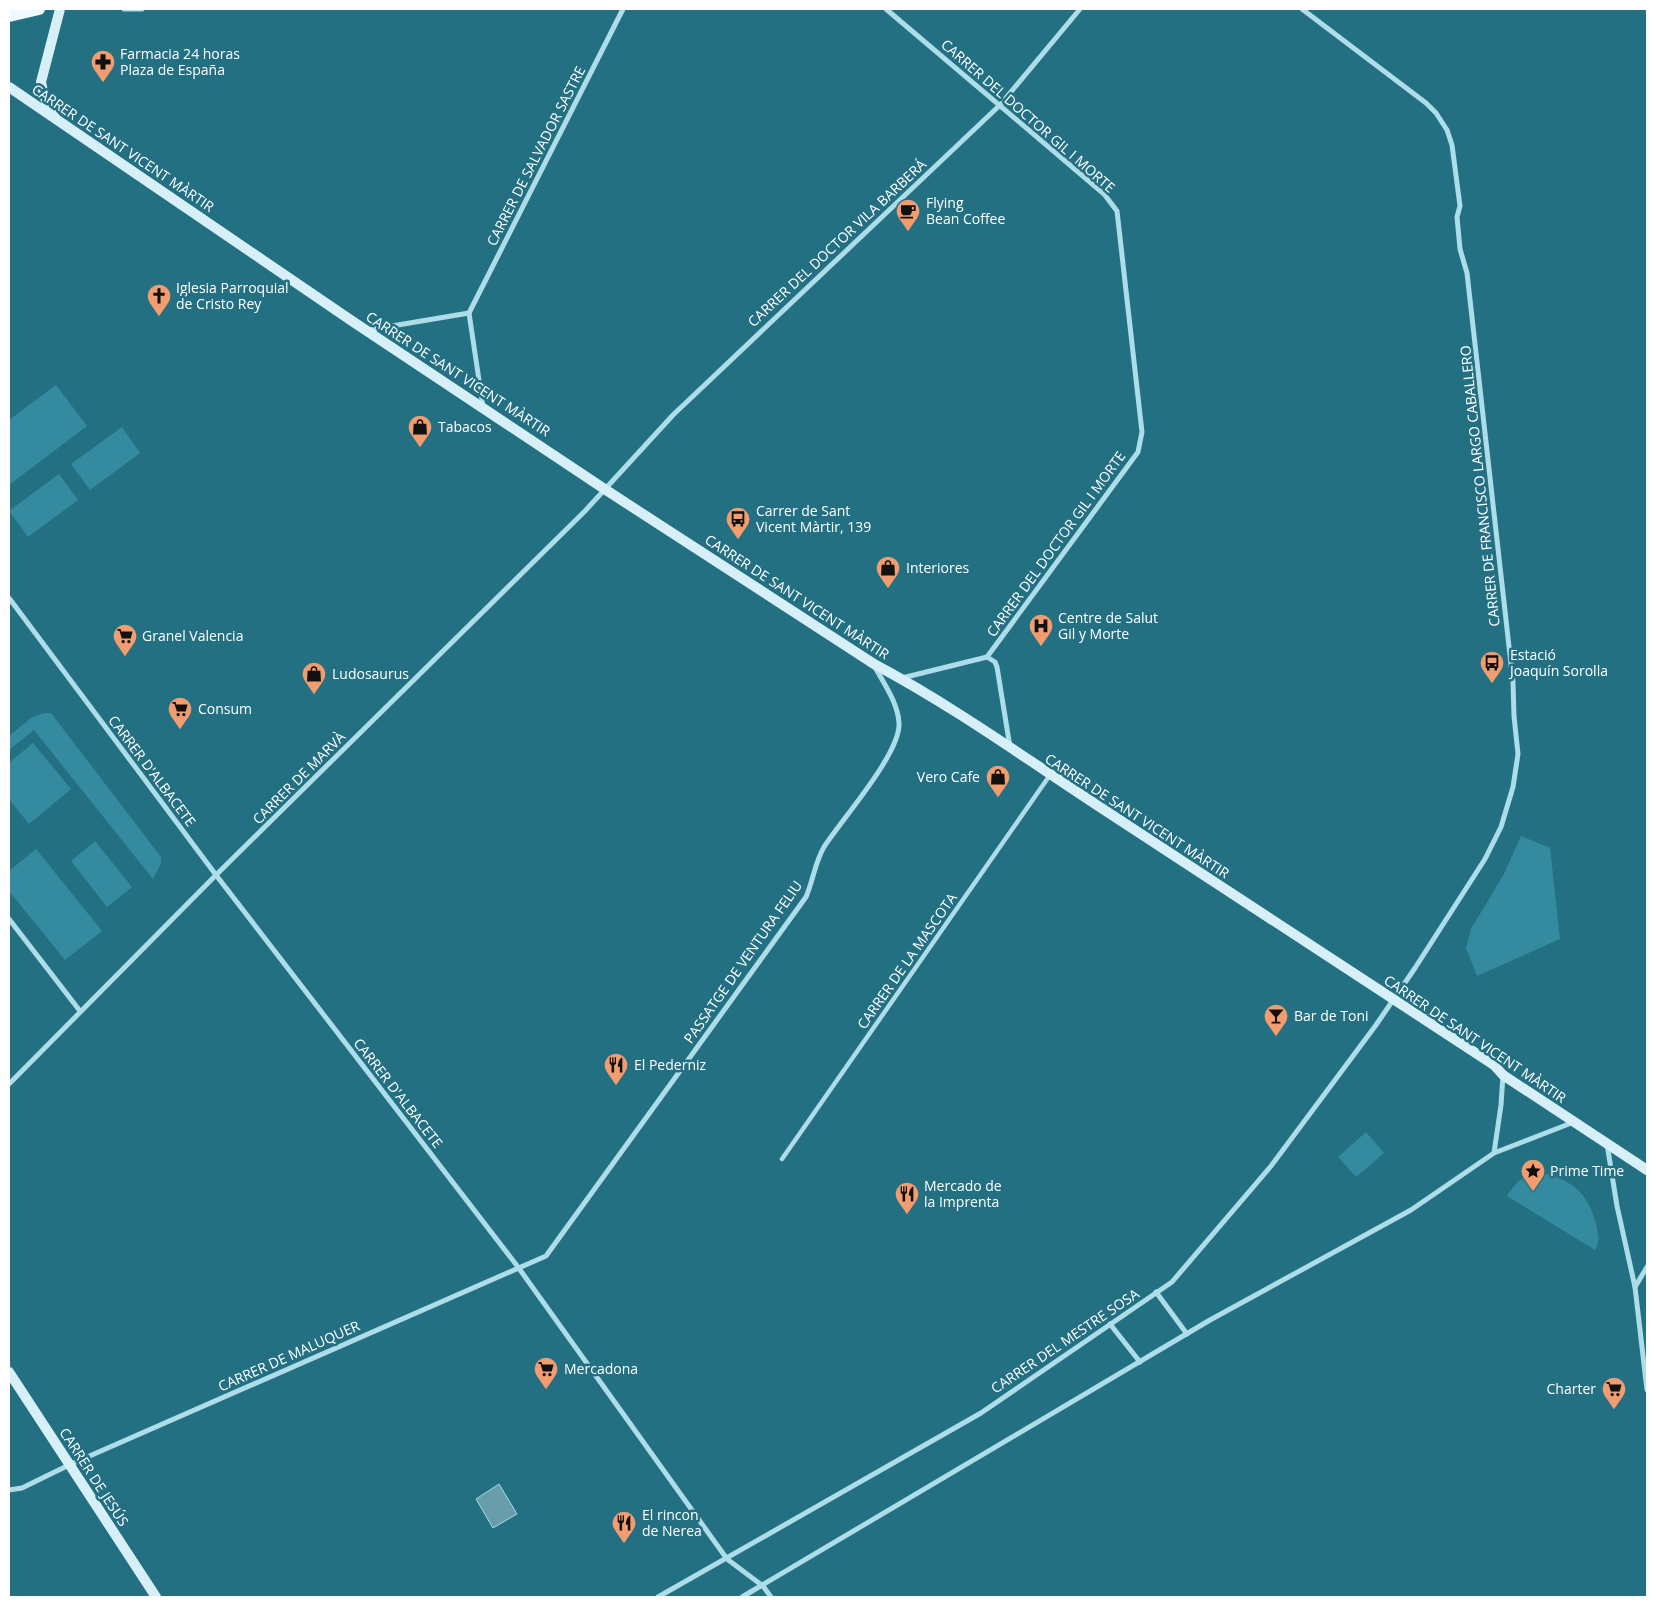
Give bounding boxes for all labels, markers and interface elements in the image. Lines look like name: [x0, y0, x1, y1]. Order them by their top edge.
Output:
street label: CARRER DEL DOCTOR GIL I MORTE: [937, 35, 1119, 197]
place label: Farmacia 24 horas Plaza de España: [120, 44, 240, 79]
pharmacy icon: Farmacia 24 horas Plaza de España: [90, 49, 116, 83]
street label: CARRER DE SALVADOR SASTRE: [482, 63, 589, 249]
street label: CARRER DE SANT VICENT MÀRTIR: [28, 79, 218, 216]
street label: CARRER DEL DOCTOR VILA BARBERÁ: [743, 155, 930, 331]
place label: Flying Bean Coffee: [926, 193, 1005, 228]
cafe icon: Flying Bean Coffee: [895, 198, 921, 232]
place label: Iglesia Parroquial de Cristo Rey: [176, 278, 289, 313]
church icon: Iglesia Parroquial de Cristo Rey: [146, 283, 172, 317]
street label: CARRER DE SANT VICENT MÀRTIR: [362, 307, 554, 441]
street label: CARRER DE FRANCISCO LARGO CABALLERO: [1455, 344, 1504, 628]
shop icon: Tabacos: [407, 414, 433, 448]
place label: Tabacos: [438, 417, 492, 436]
street label: CARRER DEL DOCTOR GIL I MORTE: [982, 447, 1129, 640]
place label: Carrer de Sant Vicent Màrtir, 139: [756, 501, 871, 536]
bus stop icon: Carrer de Sant Vicent Màrtir, 139: [725, 506, 751, 540]
street label: CARRER DE SANT VICENT MÀRTIR: [701, 530, 893, 664]
shop icon: Interiores: [875, 555, 901, 589]
place label: Interiores: [906, 558, 970, 577]
place label: Centre de Salut Gil y Morte: [1058, 608, 1158, 643]
hospital icon: Centre de Salut Gil y Morte: [1028, 613, 1054, 647]
supermarket icon: Granel Valencia: [112, 623, 138, 657]
place label: Granel Valencia: [142, 626, 243, 645]
place label: Estació Joaquín Sorolla: [1508, 645, 1608, 680]
bus stop icon: Estació Joaquín Sorolla: [1479, 650, 1505, 684]
shop icon: Ludosaurus: [301, 661, 327, 695]
place label: Ludosaurus: [332, 664, 409, 683]
supermarket icon: Consum: [167, 696, 193, 730]
place label: Consum: [198, 699, 252, 718]
street label: CARRER D'ALBACETE: [104, 711, 200, 830]
street label: CARRER DE MARVÀ: [248, 727, 349, 828]
street label: CARRER DE SANT VICENT MÀRTIR: [1041, 749, 1233, 883]
shop icon: Vero Cafe: [985, 764, 1011, 798]
place label: Vero Cafe: [917, 767, 980, 786]
street label: PASSATGE DE VENTURA FELIU: [679, 877, 806, 1047]
street label: CARRER DE LA MASCOTA: [852, 889, 961, 1032]
street label: CARRER DE SANT VICENT MÀRTIR: [1380, 970, 1570, 1107]
bar icon: Bar de Toni: [1263, 1003, 1289, 1037]
place label: Bar de Toni: [1294, 1006, 1369, 1025]
street label: CARRER D'ALBACETE: [350, 1034, 447, 1151]
restaurant icon: El Pederniz: [603, 1052, 629, 1086]
place label: El Pederniz: [634, 1055, 707, 1074]
place icon: Prime Time: [1520, 1158, 1546, 1192]
place label: Prime Time: [1550, 1161, 1624, 1180]
place label: Mercado de la Imprenta: [924, 1176, 1002, 1211]
restaurant icon: Mercado de la Imprenta: [894, 1181, 920, 1215]
street label: CARRER DEL MESTRE SOSA: [987, 1284, 1143, 1397]
street label: CARRER DE MALUQUER: [215, 1316, 363, 1395]
supermarket icon: Mercadona: [533, 1356, 559, 1390]
place label: Mercadona: [564, 1359, 638, 1378]
supermarket icon: Charter: [1601, 1376, 1627, 1410]
place label: Charter: [1547, 1379, 1596, 1398]
street label: CARRER DE JESÚS: [55, 1424, 133, 1530]
place label: El rincon de Nerea: [642, 1505, 702, 1540]
restaurant icon: El rincon de Nerea: [611, 1510, 637, 1544]

